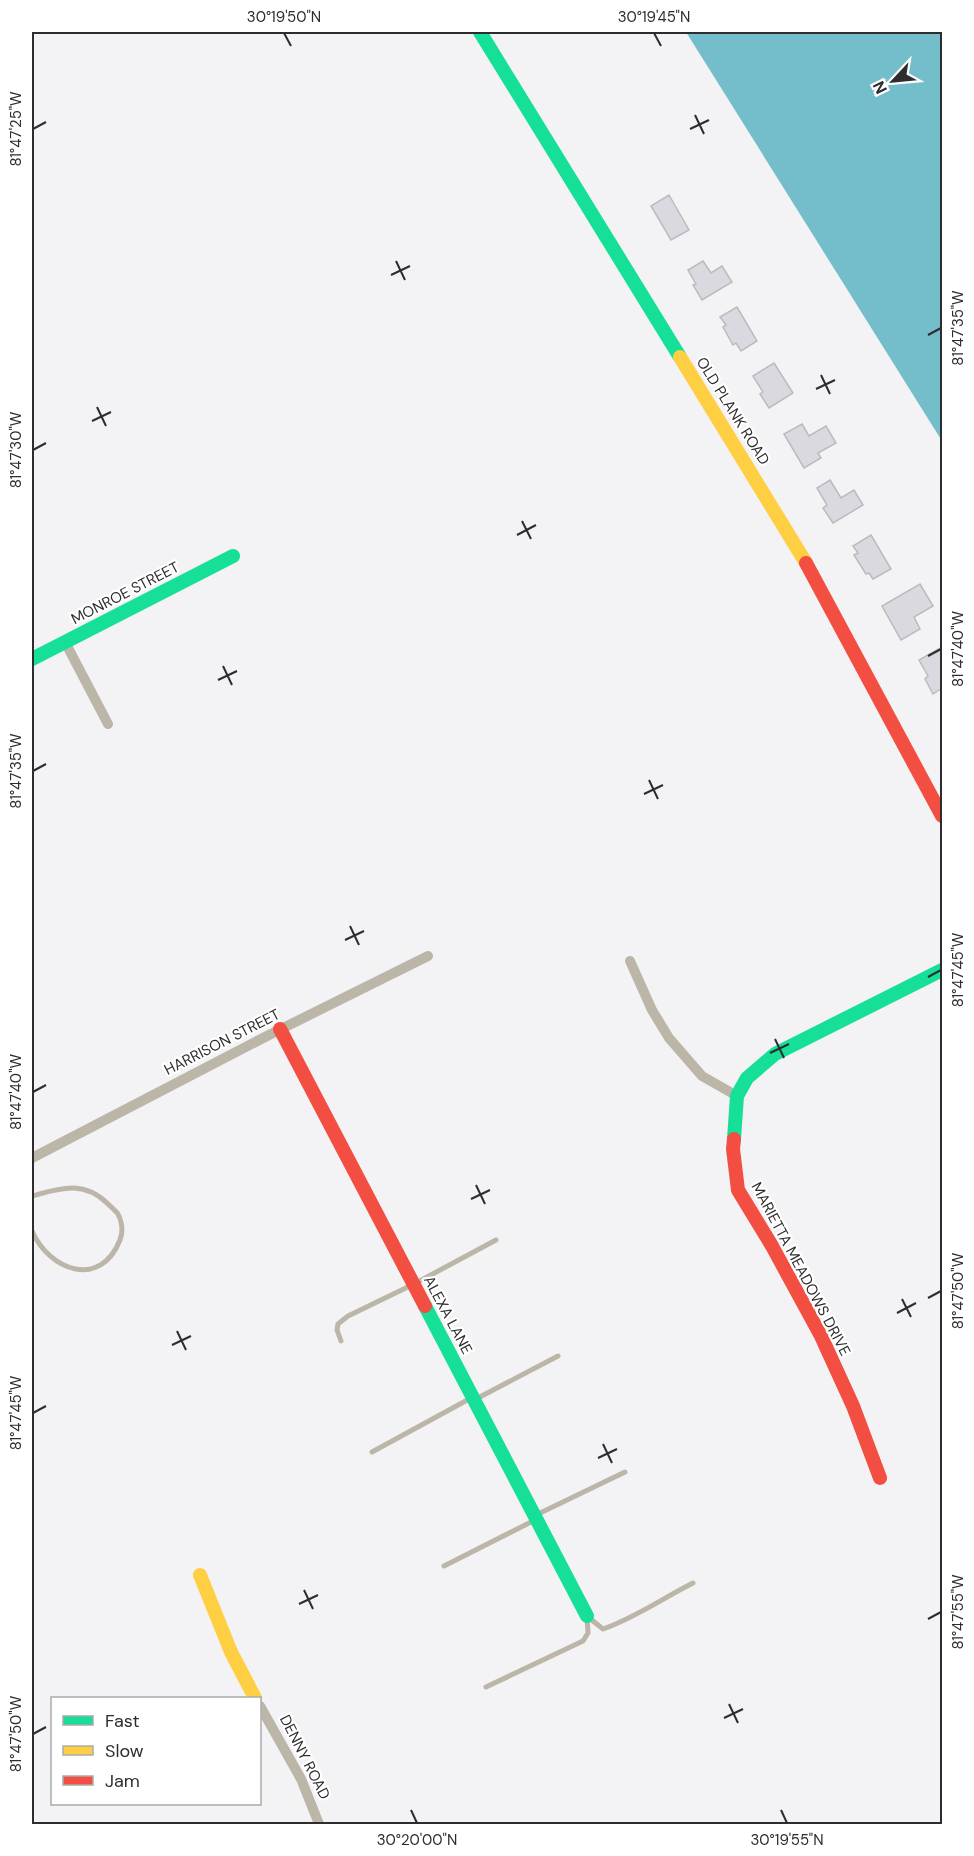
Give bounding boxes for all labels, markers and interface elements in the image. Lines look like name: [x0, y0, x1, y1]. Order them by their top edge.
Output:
text: 30°19'50"N: [247, 7, 321, 27]
text: 30°19'45"N: [618, 7, 690, 27]
north arrow: [863, 51, 923, 111]
text: N: [868, 78, 892, 97]
text: 81°47'25"W: [6, 91, 26, 167]
text: 81°47'35"W: [948, 290, 968, 366]
street label: OLD PLANK ROAD: [692, 353, 774, 469]
text: 81°47'30"W: [6, 411, 26, 488]
street label: MONROE STREET: [68, 557, 182, 629]
text: 81°47'40"W: [948, 611, 968, 687]
text: 81°47'35"W: [6, 733, 26, 809]
text: 81°47'45"W: [948, 932, 968, 1007]
street label: HARRISON STREET: [161, 1004, 283, 1080]
text: 81°47'40"W: [6, 1054, 26, 1130]
street label: MARIETTA MEADOWS DRIVE: [747, 1179, 855, 1359]
text: 81°47'50"W: [948, 1252, 968, 1329]
street label: ALEXA LANE: [419, 1272, 477, 1358]
text: 81°47'45"W: [6, 1375, 26, 1450]
text: 81°47'55"W: [948, 1574, 968, 1650]
text: 81°47'50"W: [6, 1695, 26, 1772]
legend: [51, 1697, 261, 1805]
text: Fast: [105, 1709, 140, 1733]
street label: DENNY ROAD: [275, 1711, 335, 1803]
text: Slow: [105, 1739, 144, 1763]
text: Jam: [105, 1769, 140, 1793]
text: 30°20'00"N: [377, 1830, 457, 1850]
text: 30°19'55"N: [750, 1830, 824, 1850]

